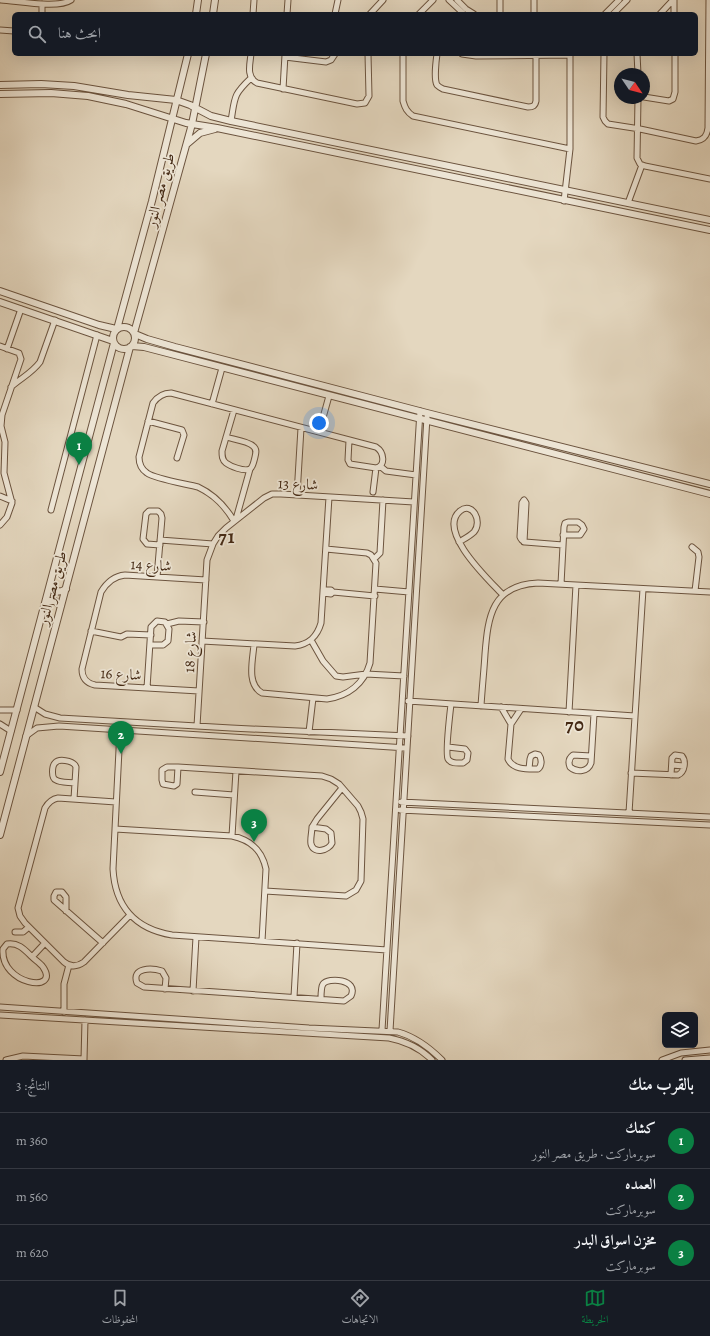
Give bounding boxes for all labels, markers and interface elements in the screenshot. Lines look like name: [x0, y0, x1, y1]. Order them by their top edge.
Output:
search box: [12, 12, 698, 56]
icon: search: [26, 23, 48, 45]
text: ابحث هنا: [58, 23, 101, 43]
north arrow: [614, 68, 650, 104]
street label: طريق مصر النور: [140, 151, 179, 231]
your location: [309, 413, 329, 433]
pin: 1: [66, 432, 92, 465]
street label: شارع 13: [277, 473, 319, 498]
district label: 71: [219, 524, 235, 550]
street label: طريق مصر النور: [32, 549, 71, 629]
street label: شارع 14: [130, 554, 172, 579]
street label: شارع 18: [179, 631, 204, 673]
street label: شارع 16: [100, 663, 142, 688]
district label: 70: [565, 712, 585, 738]
pin: 2: [108, 721, 134, 754]
pin: 3: [241, 809, 267, 842]
map controls: [662, 1012, 698, 1048]
button: layers: [662, 1012, 698, 1048]
text: بالقرب منك: [628, 1073, 694, 1096]
text: النتائج: 3: [16, 1077, 50, 1094]
text: كشك: [625, 1118, 656, 1138]
text: 360 m: [16, 1132, 48, 1149]
text: 1: [679, 1132, 683, 1149]
text: سوبرماركت · طريق مصر النور: [532, 1145, 656, 1162]
text: العمده: [625, 1174, 656, 1194]
text: 560 m: [16, 1188, 48, 1205]
text: 2: [678, 1188, 684, 1205]
text: سوبرماركت: [606, 1201, 656, 1218]
text: مخزن اسواق البدر: [575, 1230, 656, 1250]
text: 620 m: [16, 1244, 49, 1261]
text: 3: [678, 1244, 684, 1261]
text: سوبرماركت: [606, 1257, 656, 1274]
tab: المحفوظات: [102, 1287, 138, 1330]
tab: الاتجاهات: [341, 1287, 378, 1330]
tab: الخريطة: [582, 1287, 608, 1330]

